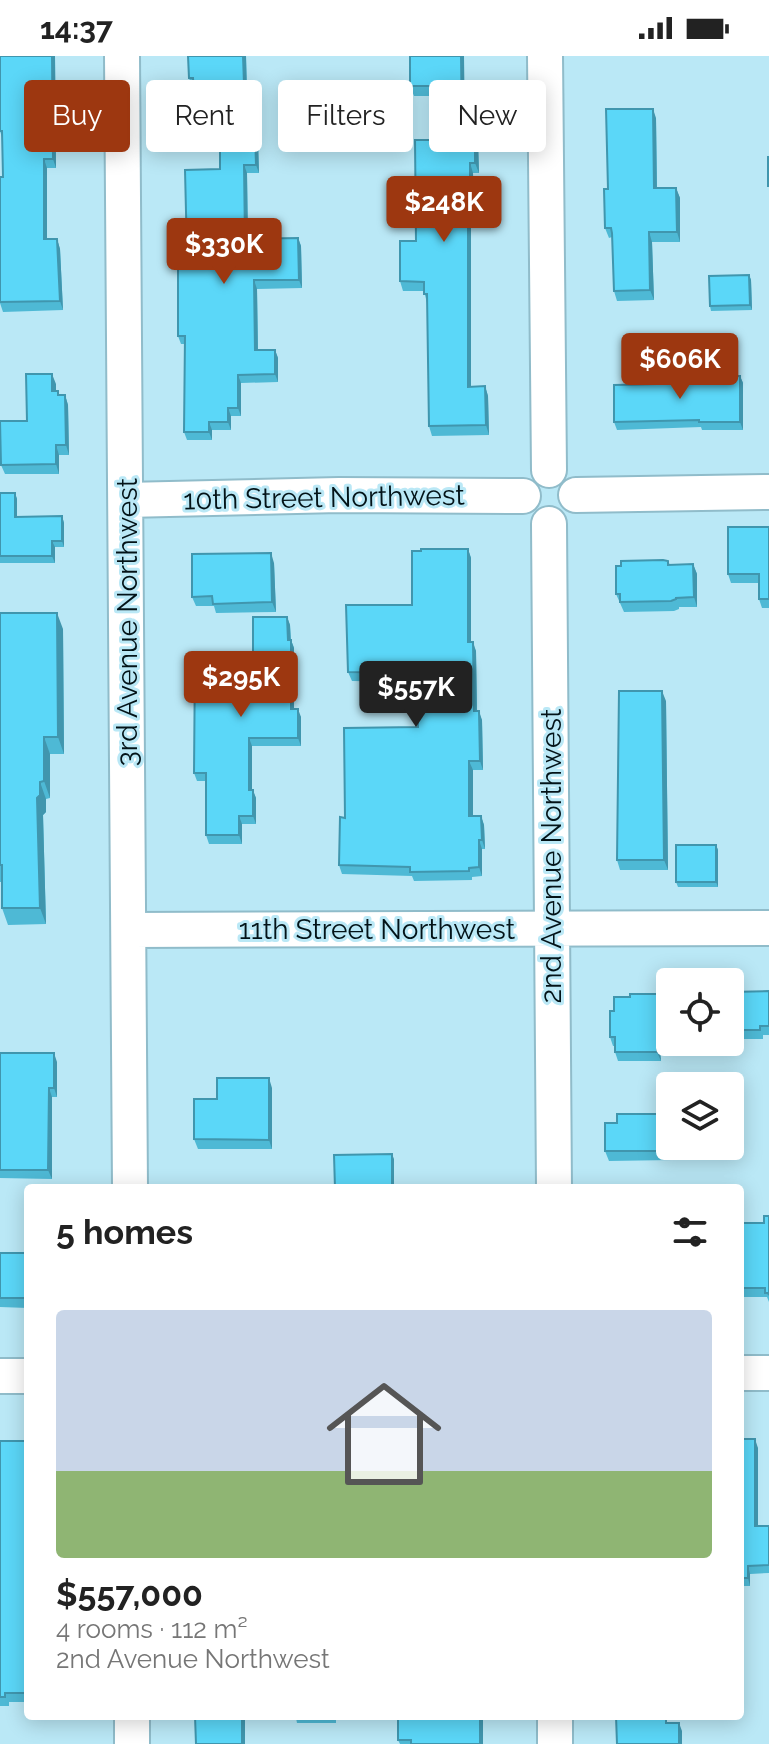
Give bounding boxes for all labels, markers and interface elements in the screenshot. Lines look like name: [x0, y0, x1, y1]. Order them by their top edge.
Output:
text: 14:37: [40, 11, 113, 46]
chip: Buy: [24, 80, 130, 152]
chip: Rent: [146, 80, 262, 152]
chip: Filters: [278, 80, 413, 152]
chip: New: [429, 80, 546, 152]
pin: $248K: [388, 176, 500, 244]
text: $248K: [404, 187, 484, 217]
pin: $330K: [168, 218, 280, 286]
text: $330K: [185, 229, 263, 259]
pin: $606K: [624, 333, 736, 401]
text: $606K: [639, 344, 721, 374]
street label: 3rd Avenue Northwest: [111, 477, 144, 766]
street label: 10th Street Northwest: [183, 479, 466, 516]
pin: $295K: [185, 651, 297, 719]
pin: $557K: [360, 661, 472, 729]
text: $295K: [202, 662, 280, 692]
text: $557K: [377, 672, 455, 702]
street label: 2nd Avenue Northwest: [535, 708, 568, 1003]
street label: 11th Street Northwest: [239, 913, 516, 946]
map controls: [656, 968, 744, 1160]
button: locate: [656, 968, 744, 1056]
button: layers: [656, 1072, 744, 1160]
icon: filters: [668, 1210, 712, 1254]
text: 5 homes: [56, 1212, 193, 1252]
icon: home: [312, 1362, 456, 1506]
text: $557,000: [56, 1574, 203, 1614]
text: 4 rooms · 112 m²: [56, 1614, 248, 1644]
text: 2nd Avenue Northwest: [56, 1644, 330, 1674]

